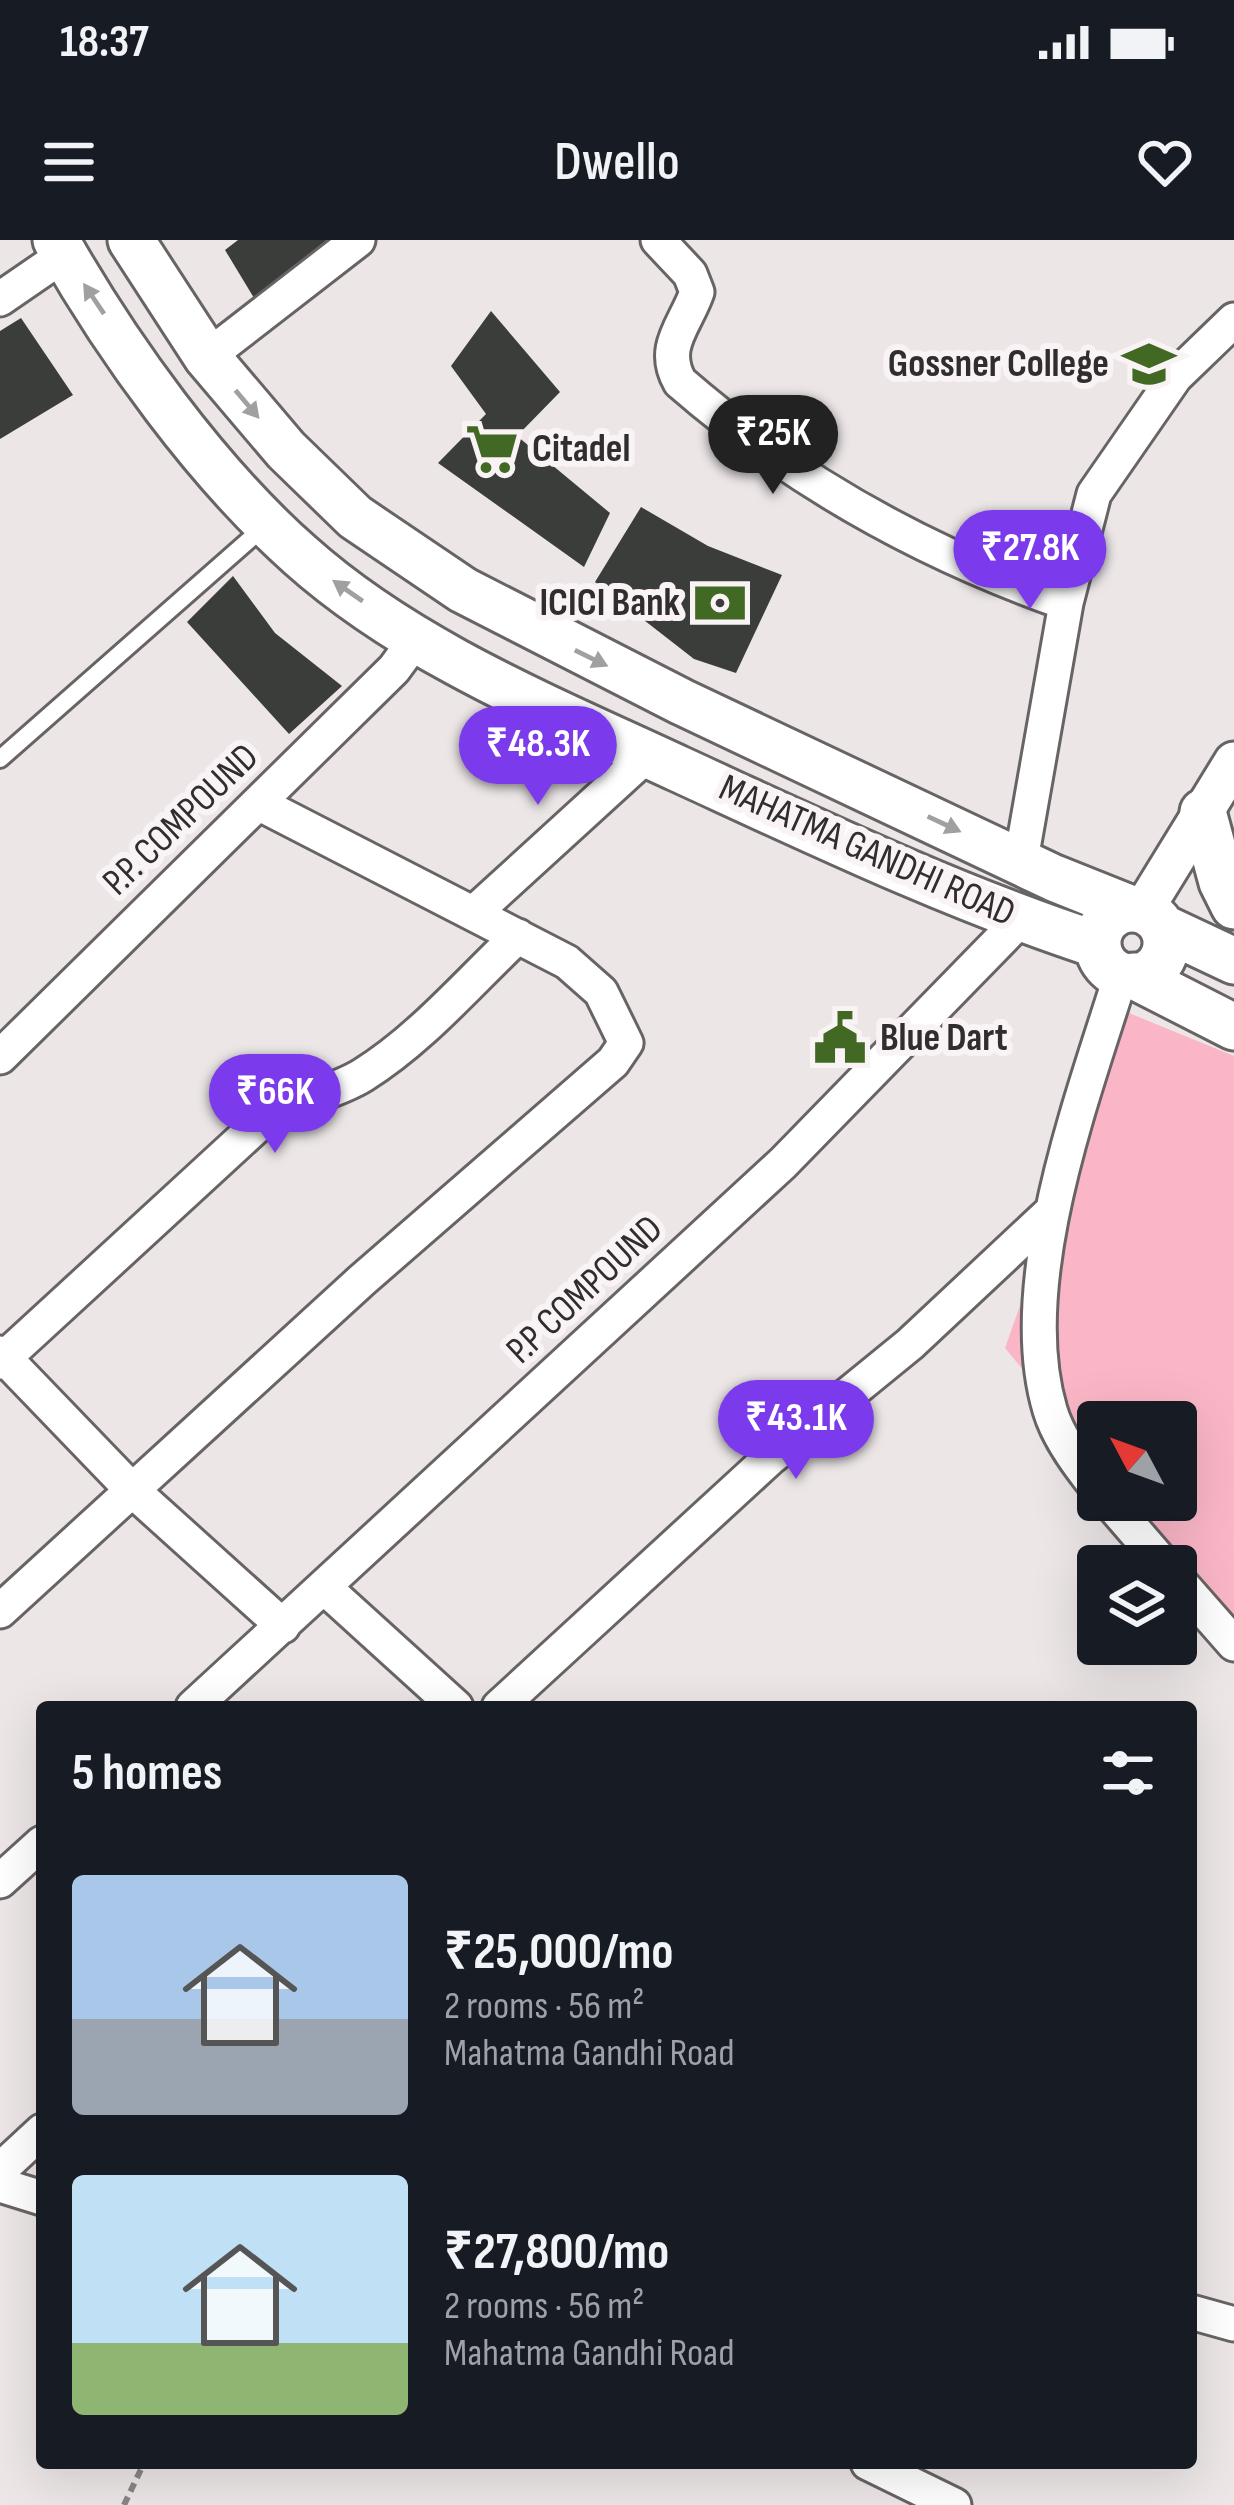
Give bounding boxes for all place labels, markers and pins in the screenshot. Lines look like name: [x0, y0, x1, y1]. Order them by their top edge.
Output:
school or university icon: Gossner College: [1120, 335, 1178, 393]
place label: Gossner College: [888, 341, 1109, 388]
pin: ₹25K: [702, 395, 844, 497]
supermarket icon: Citadel: [463, 420, 521, 478]
place label: Citadel: [532, 426, 630, 473]
pin: ₹27.8K: [932, 510, 1128, 612]
bank icon: ICICI Bank: [691, 574, 749, 632]
place label: ICICI Bank: [539, 580, 681, 627]
pin: ₹48.3K: [440, 706, 636, 808]
public building icon: Blue Dart: [811, 1009, 869, 1067]
place label: Blue Dart: [880, 1015, 1008, 1062]
pin: ₹66K: [204, 1054, 346, 1156]
pin: ₹43.1K: [698, 1380, 894, 1482]

